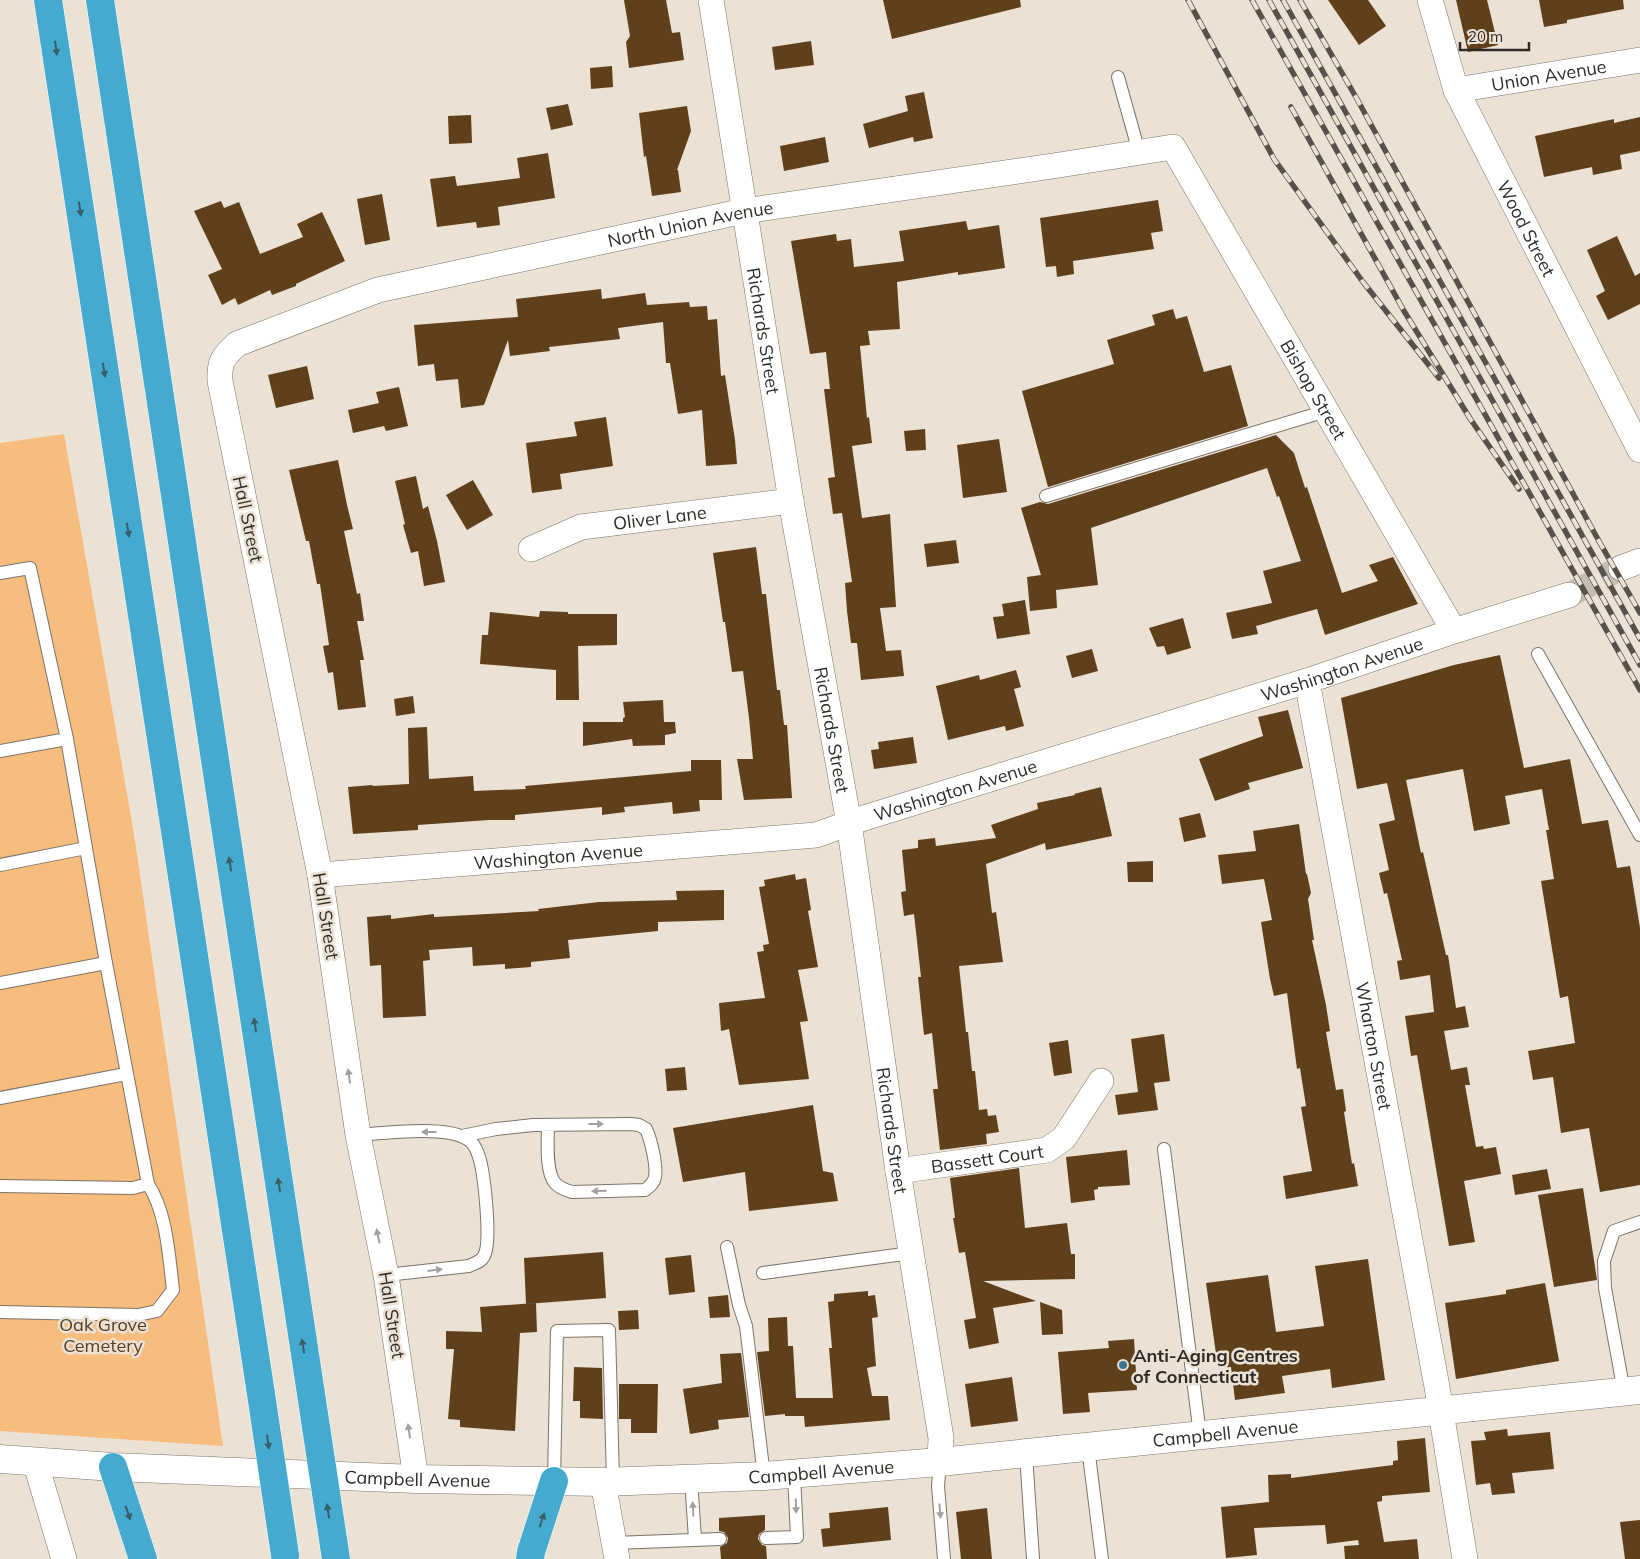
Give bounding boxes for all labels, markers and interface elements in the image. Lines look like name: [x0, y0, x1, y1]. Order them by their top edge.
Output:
scale bar: [1460, 20, 1529, 52]
text: 20 m: [1468, 27, 1503, 46]
one-way arrow: [52, 41, 60, 57]
street label: Union Avenue: [1490, 54, 1608, 96]
street label: Wood Street: [1493, 176, 1561, 280]
street label: North Union Avenue: [605, 195, 775, 252]
one-way arrow: [76, 201, 84, 217]
street label: Richards Street: [742, 266, 785, 396]
street label: Bishop Street: [1276, 335, 1352, 443]
one-way arrow: [100, 362, 108, 378]
street label: Hall Street: [228, 474, 268, 564]
street label: Oliver Lane: [612, 500, 708, 534]
one-way arrow: [125, 523, 133, 539]
street label: Washington Avenue: [1258, 631, 1426, 706]
street label: Richards Street: [810, 665, 855, 795]
street label: Washington Avenue: [871, 754, 1040, 826]
street label: Washington Avenue: [473, 838, 644, 874]
one-way arrow: [226, 856, 234, 872]
street label: Hall Street: [308, 871, 344, 961]
street label: Wharton Street: [1351, 980, 1397, 1112]
one-way arrow: [250, 1016, 258, 1032]
street label: Richards Street: [872, 1066, 913, 1195]
one-way arrow: [345, 1068, 353, 1084]
one-way arrow: [589, 1120, 605, 1128]
one-way arrow: [421, 1128, 437, 1136]
street label: Bassett Court: [929, 1139, 1045, 1178]
one-way arrow: [275, 1177, 283, 1193]
one-way arrow: [591, 1187, 607, 1195]
one-way arrow: [374, 1227, 382, 1243]
one-way arrow: [427, 1266, 443, 1274]
street label: Hall Street: [374, 1270, 410, 1360]
park label: Oak Grove Cemetery: [59, 1313, 147, 1357]
one-way arrow: [299, 1338, 307, 1354]
place label: Anti-Aging Centres of Connecticut: [1133, 1344, 1298, 1388]
marker: Anti-Aging Centres of Connecticut: [1117, 1359, 1129, 1371]
street label: Campbell Avenue: [1151, 1414, 1299, 1452]
one-way arrow: [405, 1422, 413, 1438]
one-way arrow: [264, 1435, 272, 1451]
street label: Campbell Avenue: [748, 1454, 895, 1488]
street label: Campbell Avenue: [344, 1465, 491, 1492]
one-way arrow: [792, 1498, 800, 1514]
one-way arrow: [689, 1501, 697, 1517]
one-way arrow: [324, 1502, 332, 1518]
one-way arrow: [937, 1503, 945, 1519]
one-way arrow: [125, 1506, 132, 1521]
one-way arrow: [538, 1512, 546, 1527]

